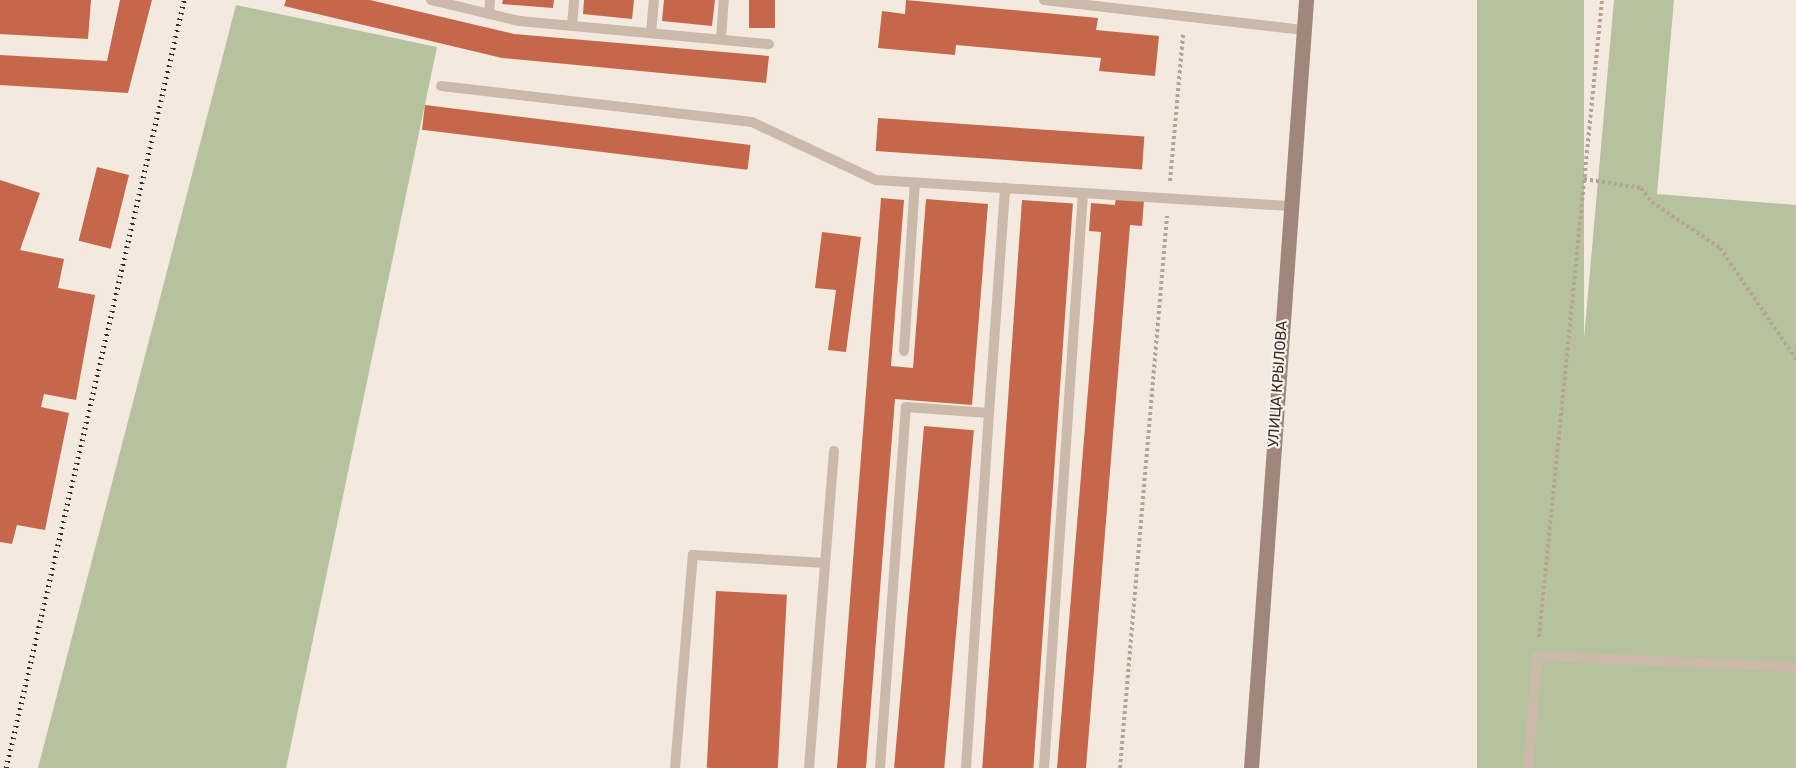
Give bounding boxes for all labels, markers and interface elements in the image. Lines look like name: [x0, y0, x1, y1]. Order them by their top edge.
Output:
street label: УЛИЦА КРЫЛОВА: [1265, 320, 1291, 448]

